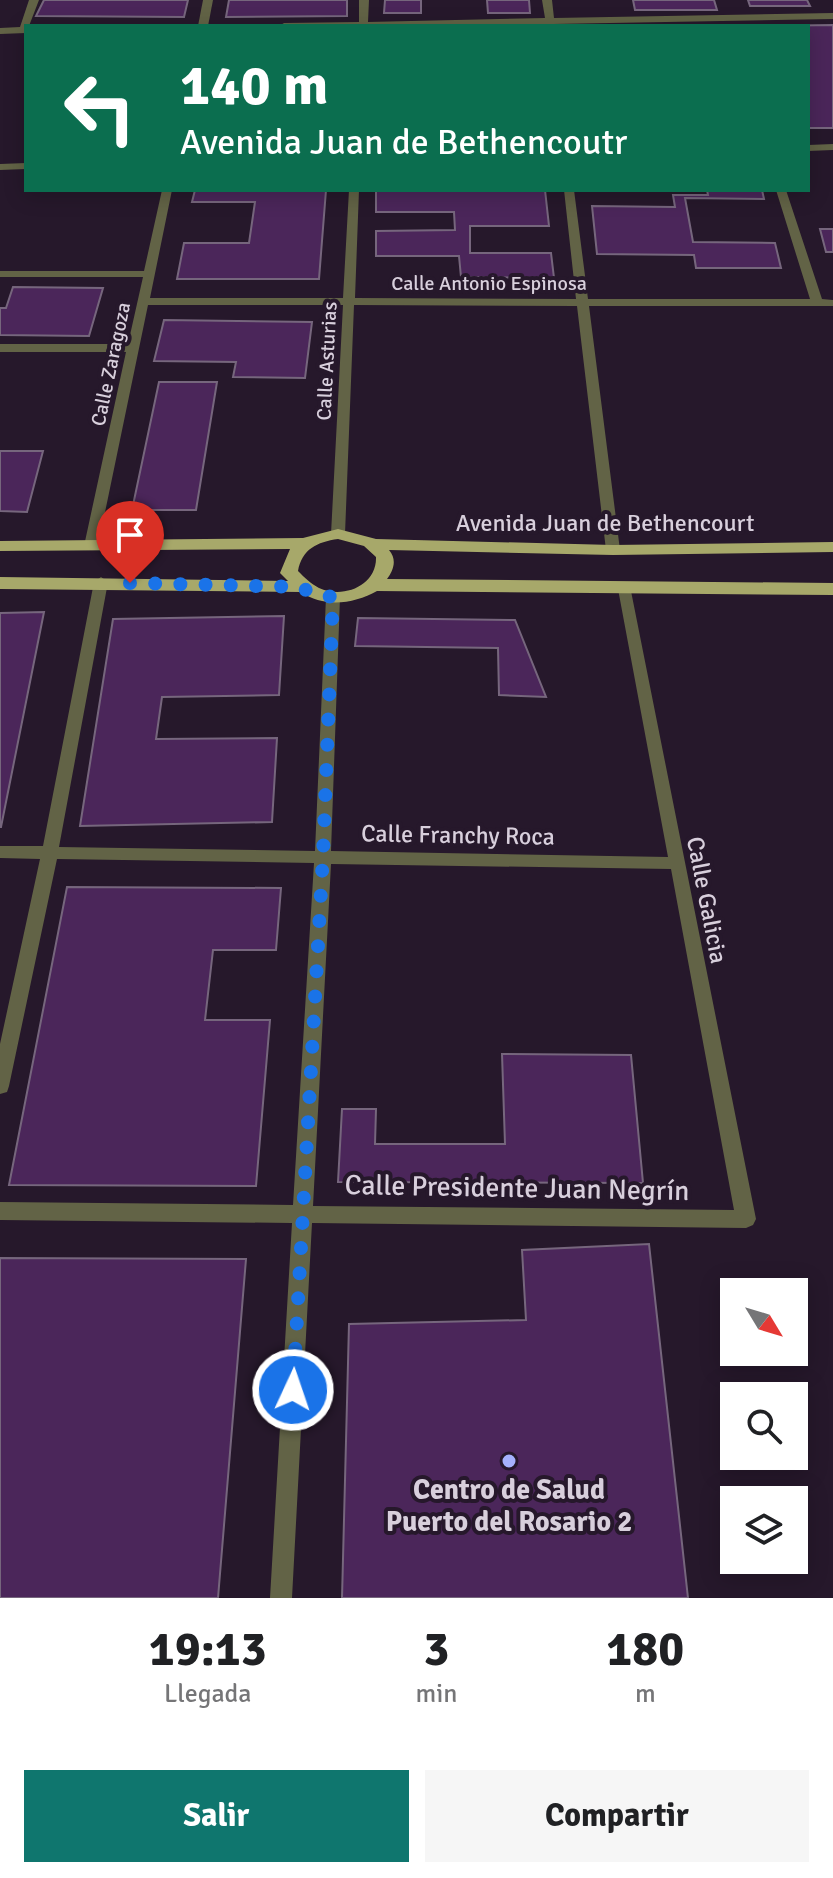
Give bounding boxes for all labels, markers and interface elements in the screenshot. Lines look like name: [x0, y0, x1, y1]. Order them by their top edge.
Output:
text: 140 m: [180, 51, 328, 120]
icon: left: [48, 56, 152, 160]
text: Avenida Juan de Bethencoutr: [180, 120, 627, 165]
street label: Calle Antonio Espinosa: [391, 271, 587, 296]
street label: Calle Zaragoza: [86, 300, 136, 428]
street label: Calle Asturias: [311, 301, 343, 421]
pin: [96, 501, 164, 583]
street label: Avenida Juan de Bethencourt: [456, 508, 754, 538]
icon: arrive: [108, 513, 152, 557]
street label: Calle Franchy Roca: [361, 818, 555, 852]
street label: Calle Galicia: [680, 834, 734, 966]
street label: Calle Presidente Juan Negrín: [344, 1168, 690, 1208]
north arrow: [720, 1278, 808, 1366]
map controls: [720, 1278, 808, 1574]
position arrow: [251, 1348, 335, 1432]
button: search: [720, 1382, 808, 1470]
marker: Centro de Salud Puerto del Rosario 2: [500, 1452, 518, 1470]
place label: Centro de Salud Puerto del Rosario 2: [386, 1473, 632, 1539]
button: layers: [720, 1486, 808, 1574]
text: 19:13: [149, 1620, 267, 1679]
text: 3: [424, 1620, 449, 1679]
text: 180: [606, 1620, 684, 1679]
text: Llegada: [164, 1678, 252, 1710]
text: min: [416, 1678, 458, 1710]
text: m: [635, 1678, 656, 1710]
button: Salir: [24, 1770, 409, 1862]
button: Compartir: [425, 1770, 809, 1862]

